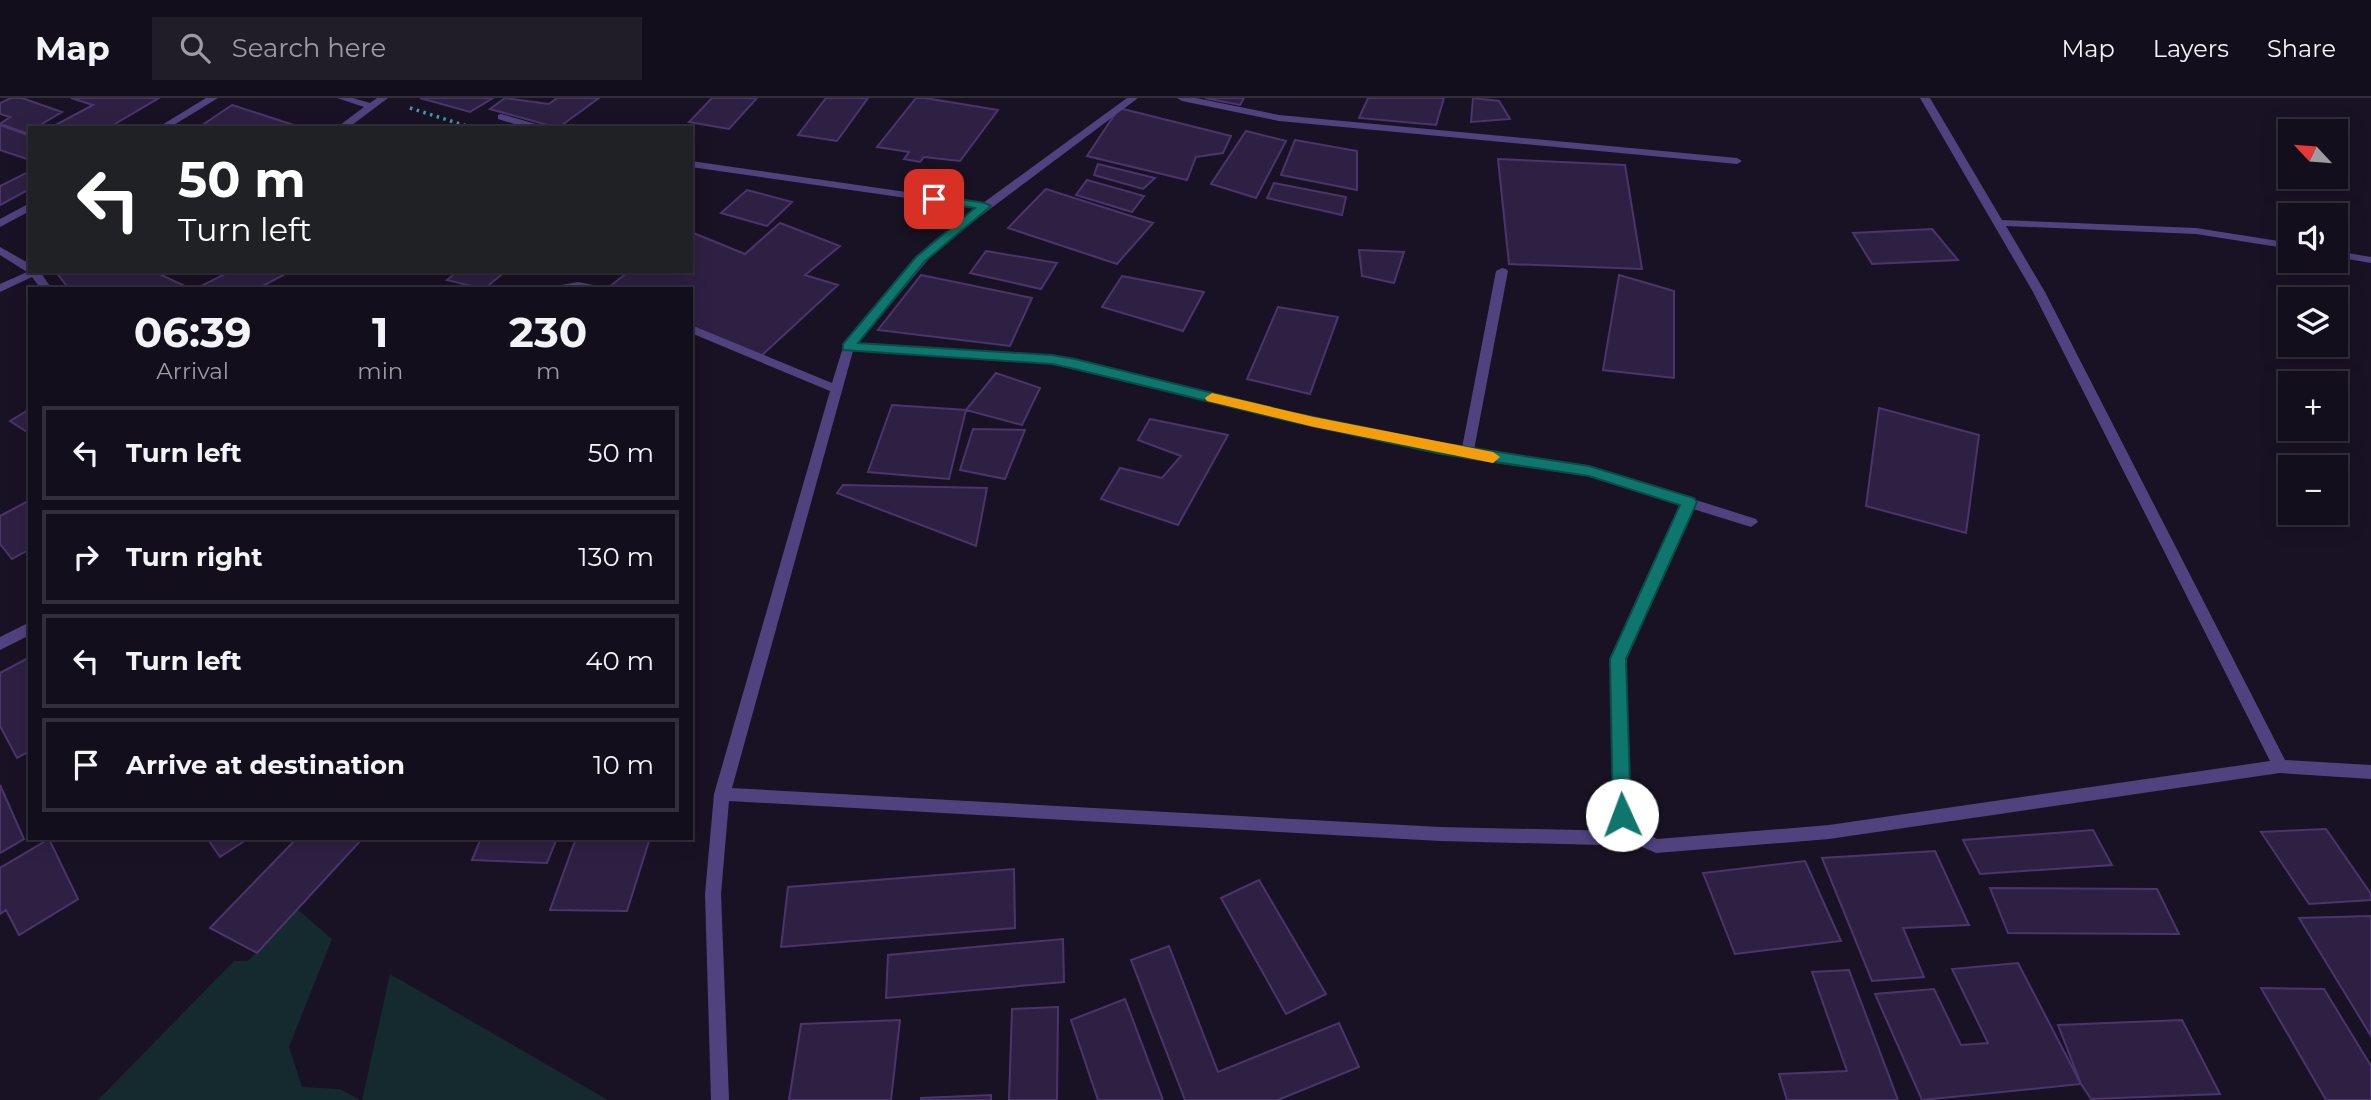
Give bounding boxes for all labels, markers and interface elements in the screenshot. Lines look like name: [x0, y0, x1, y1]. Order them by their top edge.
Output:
search box: [152, 17, 642, 80]
text: Map: [35, 28, 110, 68]
icon: search: [176, 29, 214, 67]
text: Search here: [232, 32, 386, 64]
text: Map: [2061, 34, 2115, 63]
text: Layers: [2153, 34, 2229, 63]
text: Share: [2267, 34, 2336, 63]
north arrow: [2278, 119, 2348, 189]
map controls: [2278, 119, 2348, 525]
text: 50 m: [178, 150, 306, 209]
icon: left: [63, 154, 154, 245]
pin: [904, 169, 964, 229]
icon: arrive: [915, 180, 953, 218]
button: sound: [2278, 203, 2348, 273]
text: Turn left: [178, 210, 312, 249]
button: layers: [2278, 287, 2348, 357]
text: 06:39: [134, 306, 252, 358]
text: 1: [372, 306, 389, 358]
text: 230: [509, 306, 587, 358]
text: Arrival: [156, 357, 229, 385]
text: min: [357, 357, 403, 385]
text: m: [536, 357, 560, 385]
button: +: [2278, 371, 2348, 441]
icon: left: [67, 434, 105, 472]
text: Turn left: [126, 437, 242, 469]
text: 50 m: [588, 437, 654, 469]
button: −: [2278, 455, 2348, 525]
icon: right: [67, 538, 105, 576]
text: Turn right: [126, 541, 262, 573]
text: 130 m: [578, 541, 654, 573]
icon: left: [67, 642, 105, 680]
text: Turn left: [126, 645, 242, 677]
text: 40 m: [585, 645, 654, 677]
icon: arrive: [67, 746, 105, 784]
text: Arrive at destination: [126, 749, 405, 781]
text: 10 m: [593, 749, 654, 781]
position arrow: [1585, 778, 1659, 852]

